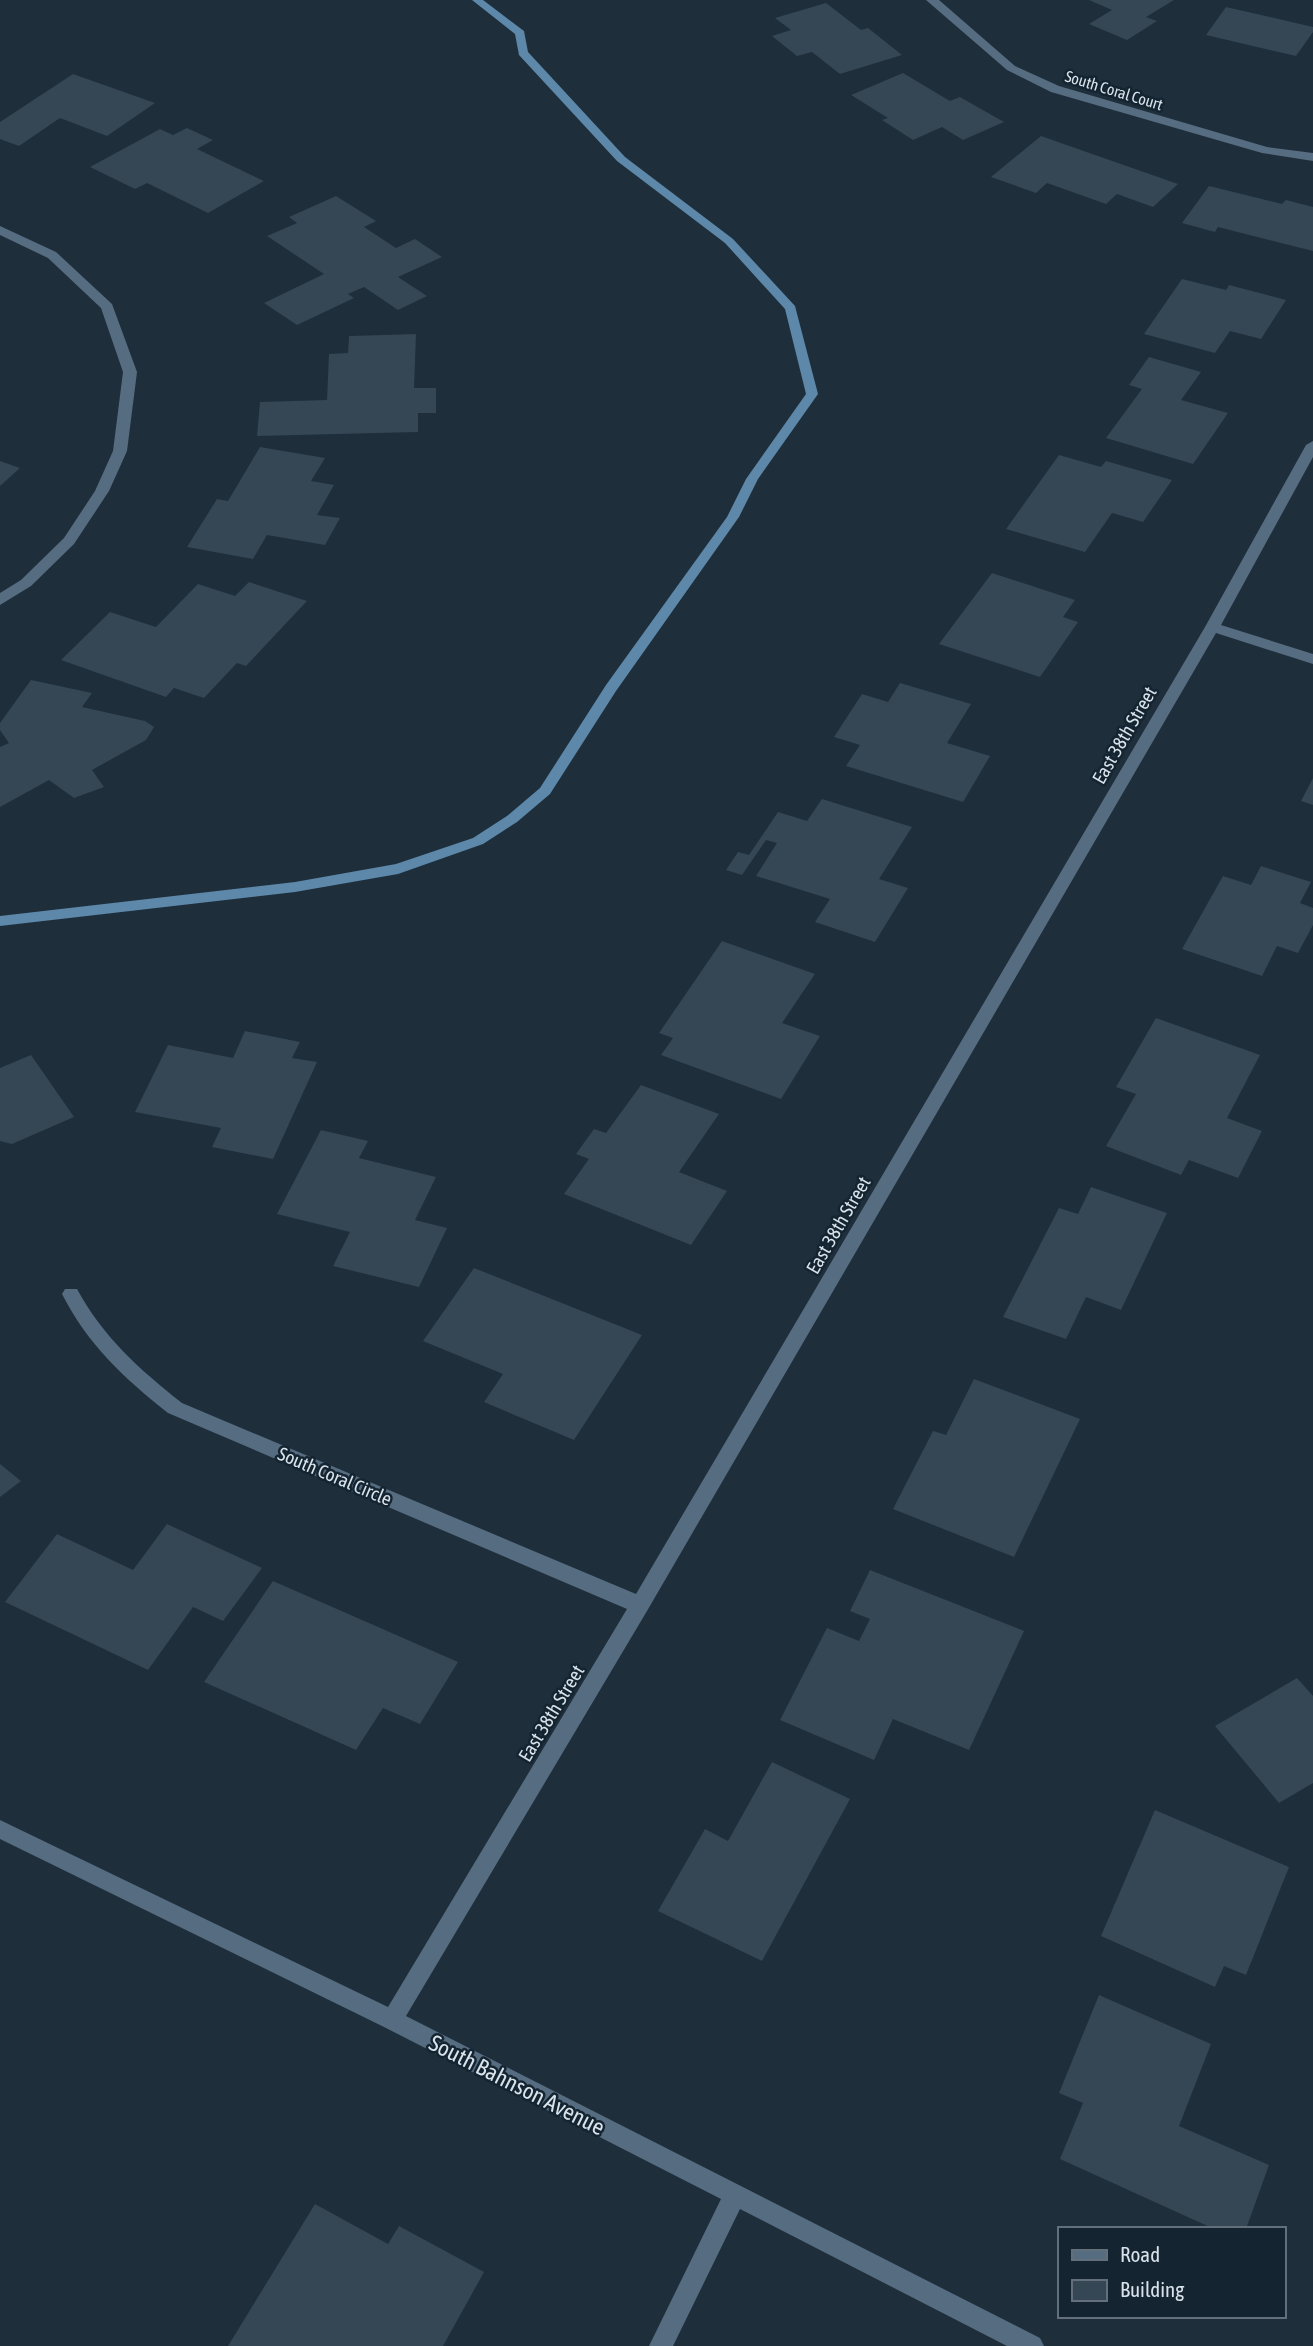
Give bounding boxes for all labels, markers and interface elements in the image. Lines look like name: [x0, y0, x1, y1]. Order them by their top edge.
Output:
street label: South Coral Court: [1063, 67, 1165, 114]
street label: East 38th Street: [1087, 682, 1161, 788]
street label: East 38th Street: [801, 1172, 875, 1278]
street label: South Coral Circle: [275, 1442, 395, 1510]
street label: East 38th Street: [514, 1661, 588, 1765]
street label: South Bahnson Avenue: [425, 2030, 609, 2140]
legend: [1058, 2227, 1285, 2318]
text: Road: [1120, 2242, 1160, 2266]
text: Building: [1120, 2277, 1184, 2301]

